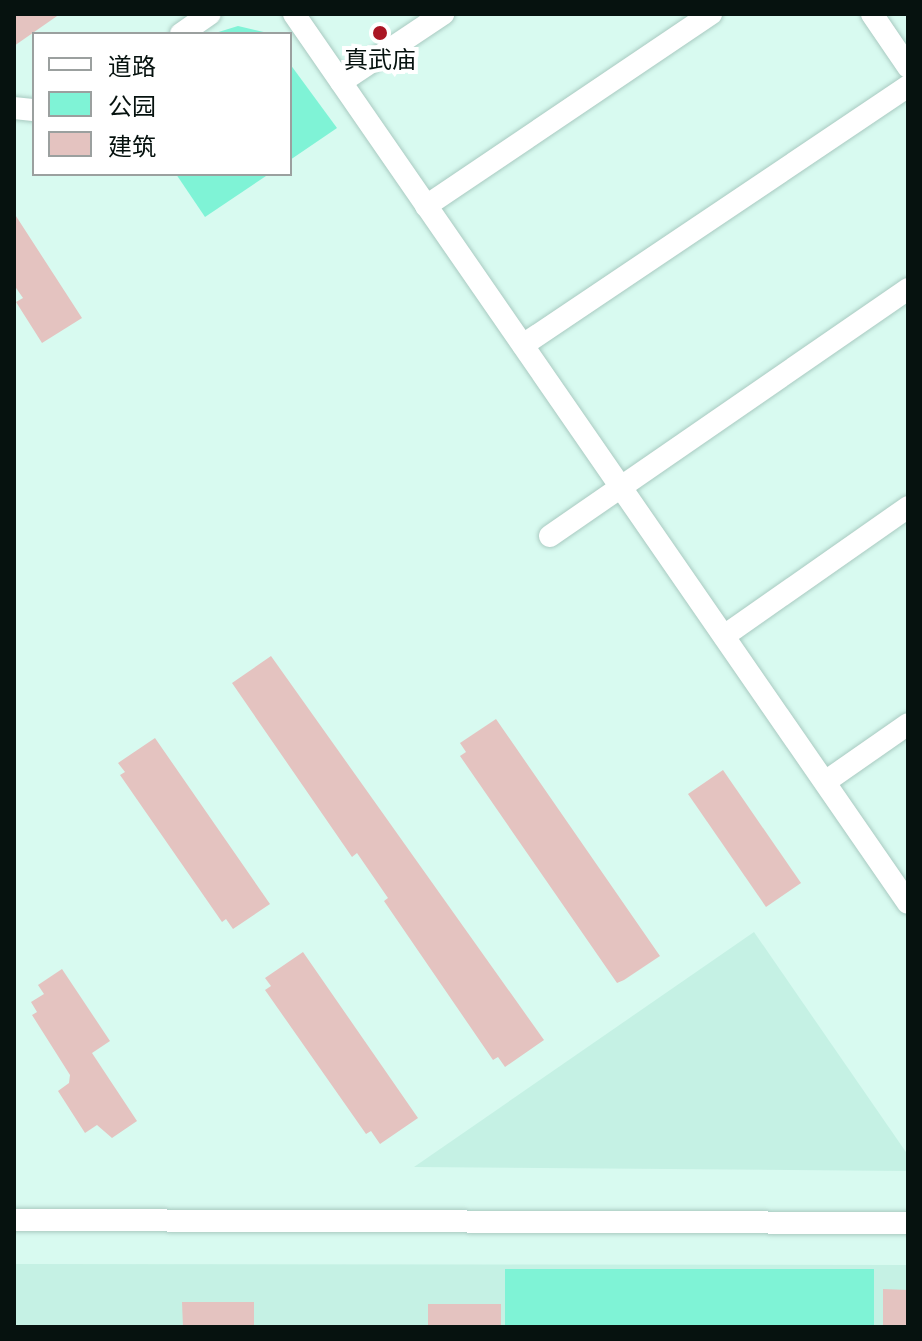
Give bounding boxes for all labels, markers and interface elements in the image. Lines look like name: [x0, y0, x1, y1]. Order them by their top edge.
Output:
marker: 真武庙: [371, 24, 389, 42]
legend: [32, 32, 292, 176]
place label: 真武庙: [344, 46, 416, 74]
text: 道路: [108, 52, 156, 81]
text: 公园: [108, 92, 156, 121]
text: 建筑: [108, 132, 156, 161]

